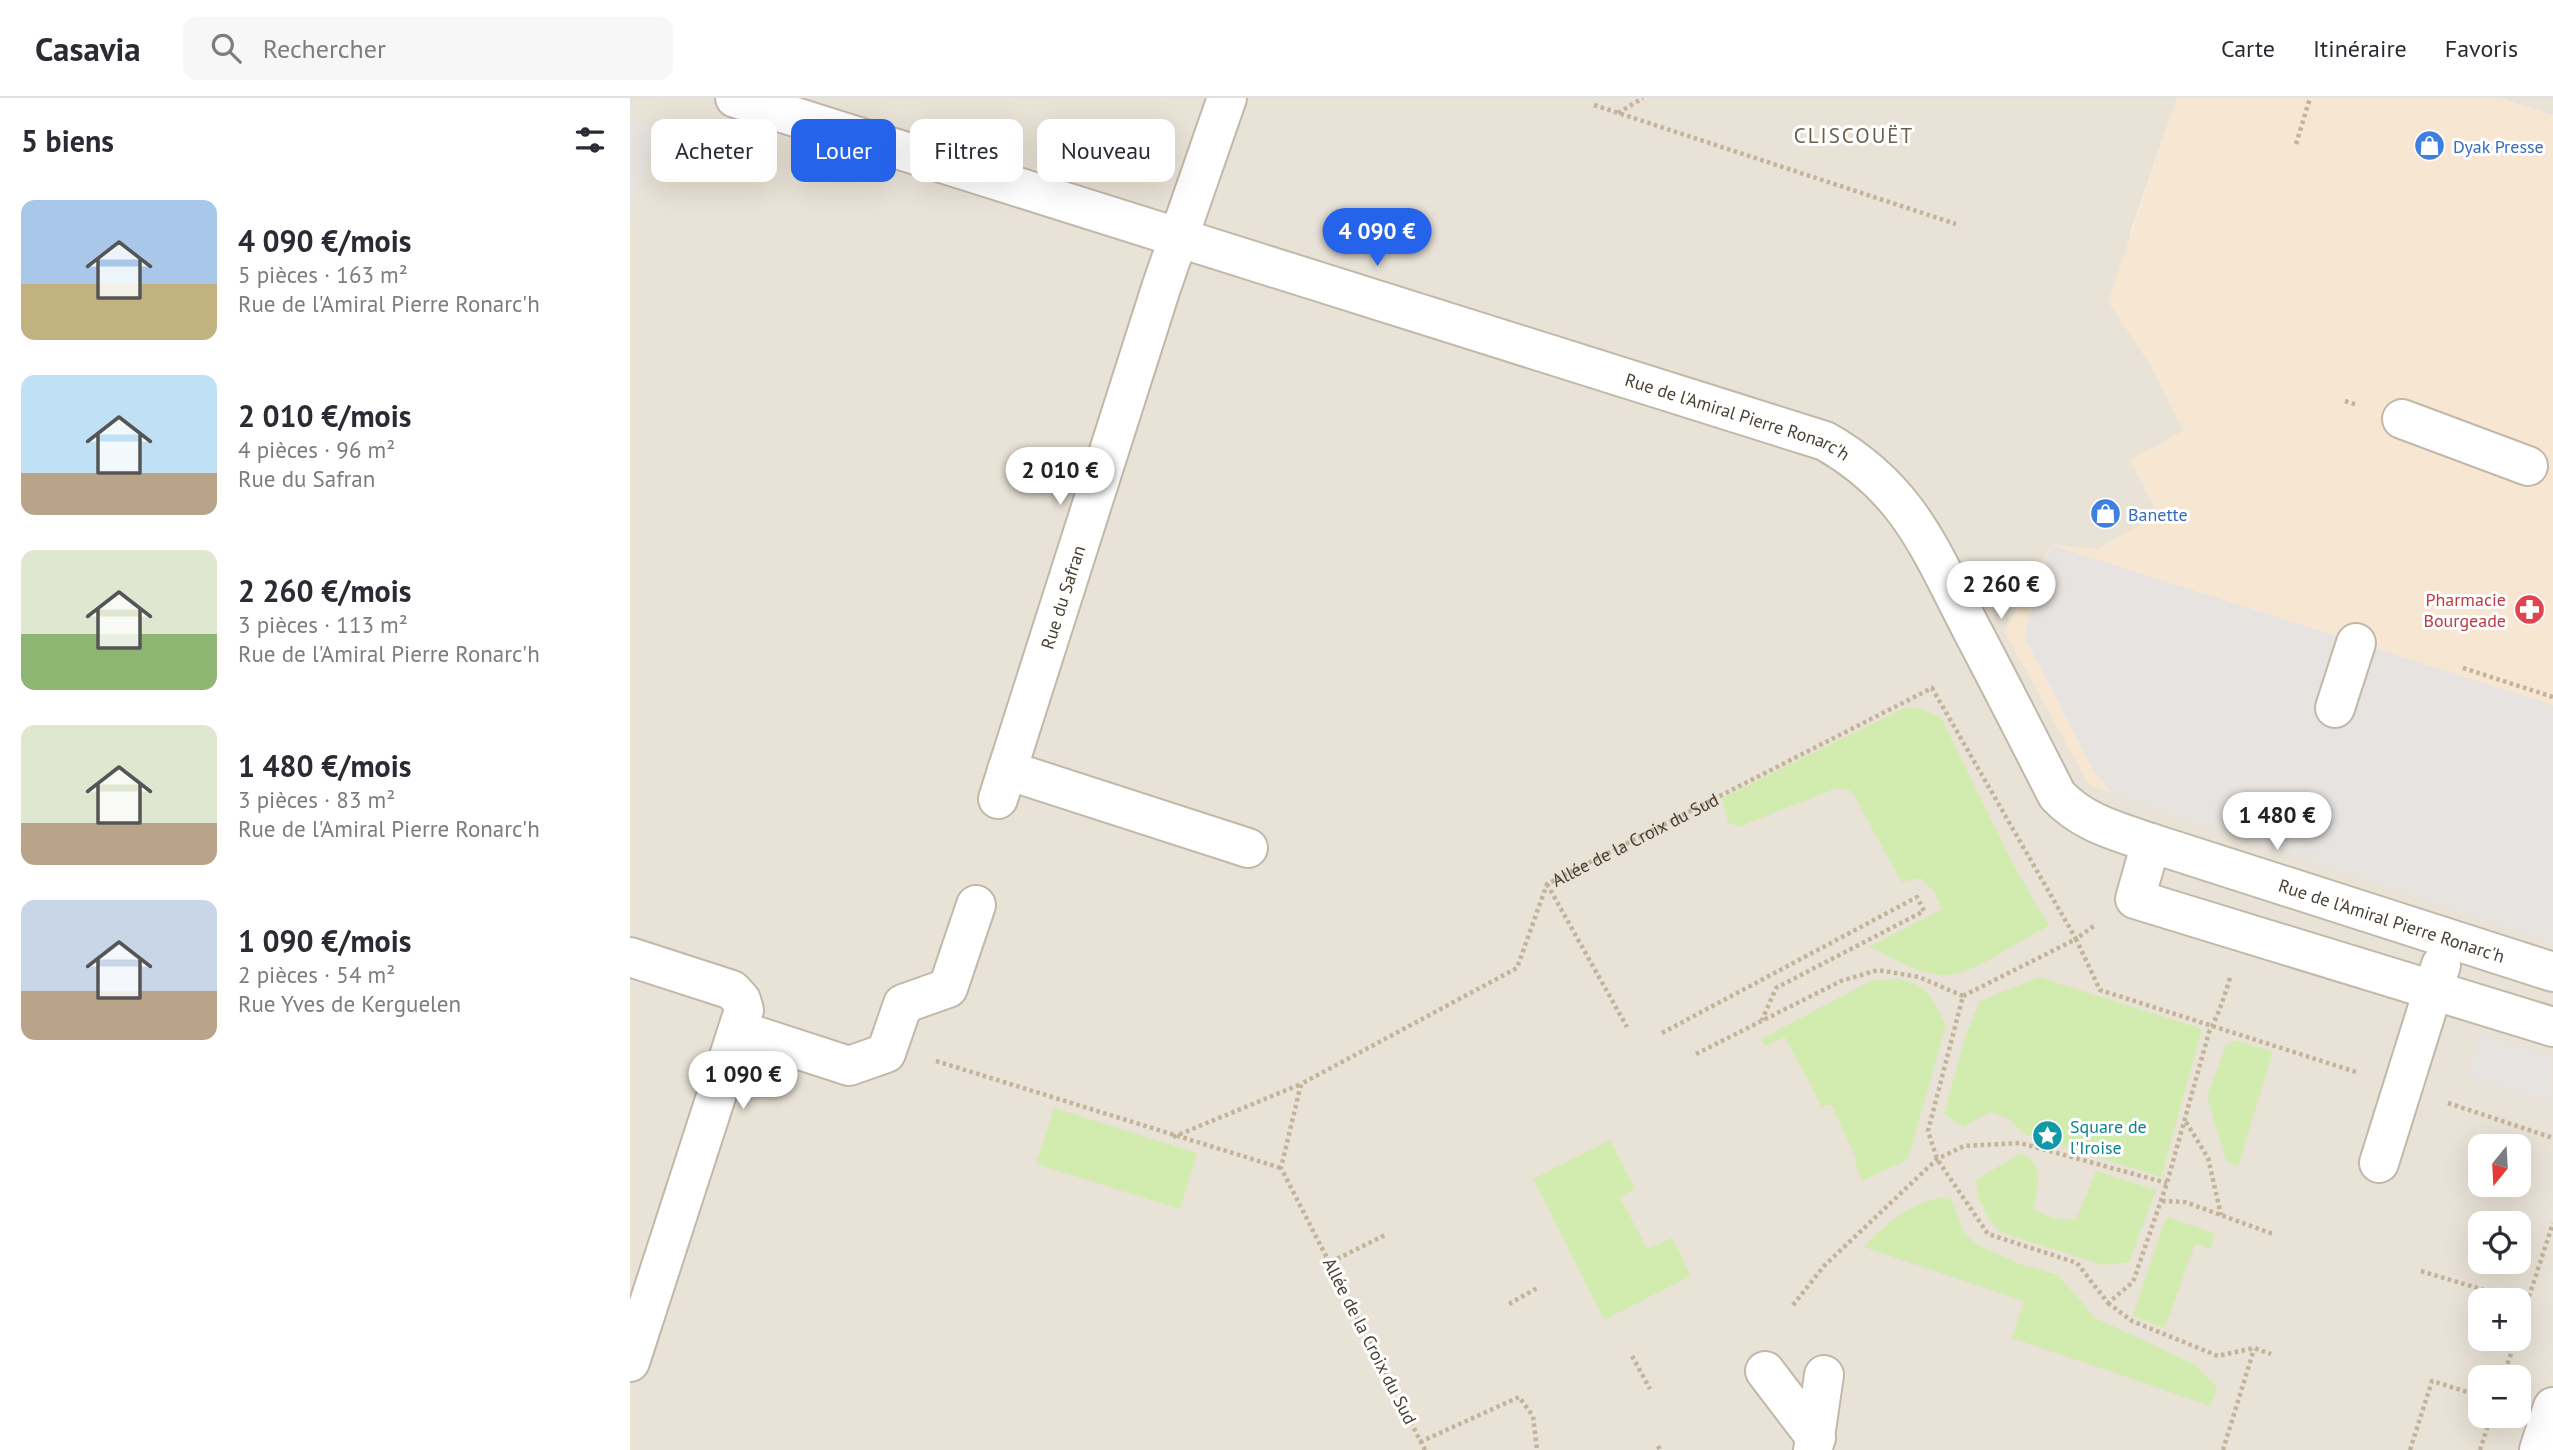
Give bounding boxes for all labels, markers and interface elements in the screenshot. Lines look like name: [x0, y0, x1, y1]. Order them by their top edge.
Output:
search box: [183, 17, 673, 80]
text: Casavia: [35, 27, 141, 70]
icon: search: [207, 29, 245, 67]
text: Rechercher: [263, 32, 386, 65]
text: Carte: [2221, 33, 2275, 64]
text: Itinéraire: [2313, 33, 2407, 64]
text: Favoris: [2445, 33, 2518, 64]
chip: Acheter: [651, 119, 777, 182]
chip: Louer: [791, 119, 896, 182]
chip: Filtres: [910, 119, 1023, 182]
chip: Nouveau: [1037, 119, 1175, 182]
text: 5 biens: [21, 121, 114, 160]
icon: filters: [571, 121, 609, 159]
district label: CLISCOUËT: [1794, 122, 1914, 149]
shop icon: Dyak Presse: [2413, 129, 2447, 163]
place label: Dyak Presse: [2453, 135, 2544, 158]
pin: 4 090 €: [1312, 208, 1442, 268]
text: 4 090 €: [1339, 216, 1415, 245]
text: 4 090 €/mois: [238, 221, 411, 260]
icon: home: [77, 228, 161, 312]
text: 5 pièces · 163 m²: [238, 260, 408, 289]
text: Rue de l'Amiral Pierre Ronarc'h: [238, 289, 540, 318]
street label: Rue de l'Amiral Pierre Ronarc'h: [1622, 367, 1855, 465]
text: 2 010 €/mois: [238, 396, 411, 435]
icon: home: [77, 403, 161, 487]
text: 4 pièces · 96 m²: [238, 435, 395, 464]
pin: 2 010 €: [995, 448, 1125, 507]
text: 2 010 €: [1022, 455, 1098, 484]
text: Rue du Safran: [238, 464, 375, 493]
shop icon: Banette: [2088, 497, 2122, 531]
place label: Banette: [2128, 503, 2188, 526]
street label: Rue du Safran: [1035, 542, 1090, 652]
pin: 2 260 €: [1936, 561, 2066, 621]
text: 2 260 €: [1963, 569, 2039, 598]
text: 2 260 €/mois: [238, 571, 411, 610]
icon: home: [77, 578, 161, 662]
place label: Pharmacie Bourgeade: [2423, 588, 2506, 632]
pharmacy icon: Pharmacie Bourgeade: [2512, 592, 2546, 626]
text: 3 pièces · 113 m²: [238, 610, 408, 639]
text: Rue de l'Amiral Pierre Ronarc'h: [238, 639, 540, 668]
text: 1 480 €/mois: [238, 746, 411, 785]
icon: home: [77, 753, 161, 837]
text: 3 pièces · 83 m²: [238, 785, 395, 814]
street label: Allée de la Croix du Sud: [1548, 787, 1722, 891]
pin: 1 480 €: [2212, 792, 2342, 852]
text: 1 480 €: [2239, 800, 2315, 829]
text: Rue de l'Amiral Pierre Ronarc'h: [238, 814, 540, 843]
street label: Rue de l'Amiral Pierre Ronarc'h: [2276, 873, 2508, 967]
text: 1 090 €/mois: [238, 921, 411, 960]
icon: home: [77, 928, 161, 1012]
text: 2 pièces · 54 m²: [238, 960, 395, 989]
text: Rue Yves de Kerguelen: [238, 989, 461, 1018]
pin: 1 090 €: [678, 1052, 808, 1111]
text: 1 090 €: [705, 1059, 781, 1088]
place label: Square de l'Iroise: [2070, 1115, 2147, 1159]
place icon: Square de l'Iroise: [2030, 1119, 2064, 1153]
north arrow: [2468, 1134, 2530, 1197]
map controls: [2468, 1134, 2531, 1428]
button: locate: [2468, 1211, 2531, 1274]
street label: Allée de la Croix du Sud: [1318, 1254, 1422, 1428]
button: +: [2468, 1288, 2531, 1351]
button: −: [2468, 1365, 2531, 1428]

